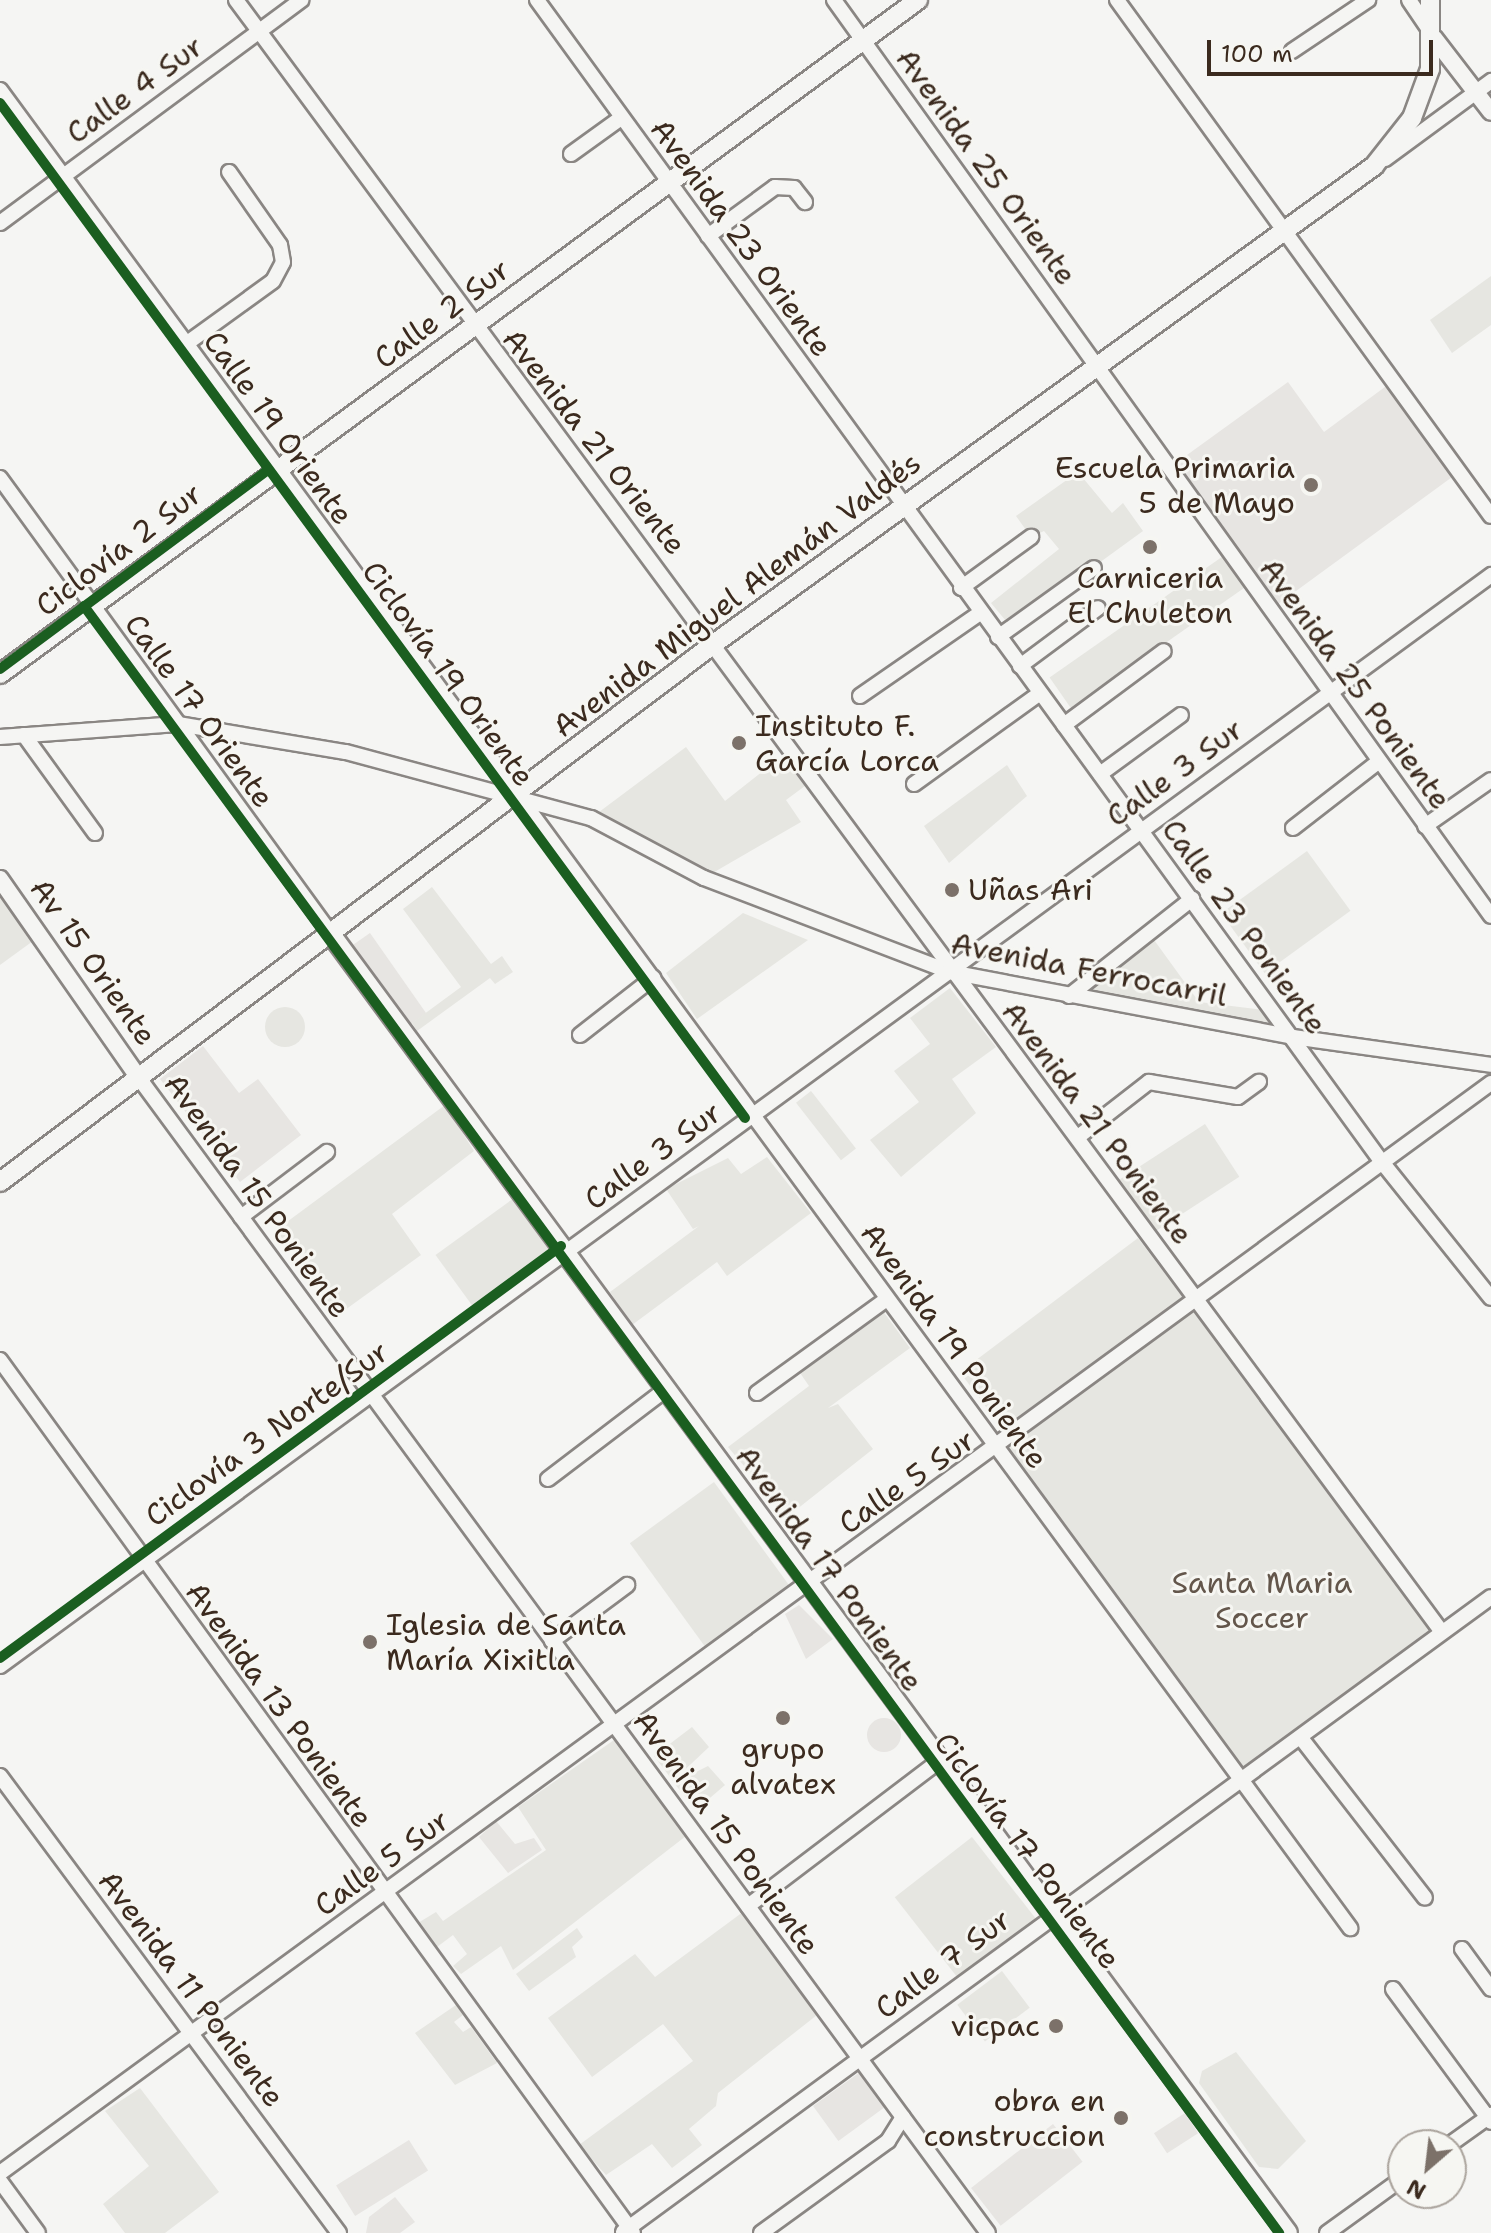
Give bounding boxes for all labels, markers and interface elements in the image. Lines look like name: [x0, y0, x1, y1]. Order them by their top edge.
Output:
scale bar: [1211, 24, 1437, 74]
street label: Calle 4 Sur: [60, 28, 210, 152]
text: 100 m: [1221, 38, 1293, 70]
street label: Avenida 25 Oriente: [888, 42, 1084, 292]
street label: Avenida 23 Oriente: [643, 112, 839, 364]
street label: Calle 2 Sur: [367, 251, 517, 377]
street label: Avenida 21 Oriente: [495, 322, 693, 562]
street label: Calle 19 Oriente: [196, 324, 360, 532]
street label: Avenida Miguel Alemán Valdés: [546, 445, 928, 745]
place label: Escuela Primaria 5 de Mayo: [1055, 450, 1295, 520]
street label: Ciclovía 2 Sur: [29, 476, 209, 624]
marker: Escuela Primaria 5 de Mayo: [1302, 476, 1320, 494]
marker: Carniceria El Chuleton: [1141, 538, 1159, 556]
street label: Avenida 25 Poniente: [1252, 552, 1458, 816]
street label: Ciclovía 19 Oriente: [354, 555, 542, 793]
place label: Carniceria El Chuleton: [1067, 560, 1233, 630]
street label: Calle 17 Oriente: [117, 607, 281, 815]
place label: Instituto F. García Lorca: [755, 708, 939, 778]
street label: Calle 3 Sur: [1100, 711, 1250, 835]
marker: Instituto F. García Lorca: [730, 734, 748, 752]
street label: Calle 23 Poniente: [1154, 813, 1334, 1041]
street label: Av 15 Oriente: [22, 872, 164, 1052]
place label: Uñas Ari: [968, 872, 1093, 908]
marker: Uñas Ari: [943, 881, 961, 899]
street label: Avenida Ferrocarril: [948, 926, 1230, 1014]
street label: Avenida 21 Poniente: [994, 995, 1200, 1251]
street label: Avenida 15 Poniente: [156, 1067, 358, 1325]
street label: Calle 3 Sur: [578, 1094, 728, 1218]
street label: Avenida 19 Poniente: [853, 1216, 1055, 1476]
street label: Ciclovía 3 Norte/Sur: [138, 1334, 396, 1534]
street label: Calle 5 Sur: [832, 1422, 982, 1542]
street label: Avenida 17 Poniente: [728, 1439, 930, 1699]
park label: Santa Maria Soccer: [1171, 1565, 1353, 1636]
street label: Avenida 13 Poniente: [178, 1575, 380, 1835]
place label: Iglesia de Santa María Xixitla: [386, 1607, 626, 1678]
marker: Iglesia de Santa María Xixitla: [361, 1633, 379, 1651]
street label: Avenida 15 Poniente: [625, 1704, 827, 1962]
marker: grupo alvatex: [774, 1709, 792, 1727]
street label: Ciclovía 17 Poniente: [926, 1726, 1128, 1976]
place label: grupo alvatex: [730, 1731, 836, 1802]
street label: Calle 5 Sur: [308, 1802, 456, 1924]
street label: Avenida 11 Poniente: [90, 1864, 292, 2114]
street label: Calle 7 Sur: [868, 1901, 1018, 2027]
place label: vicpac: [951, 2008, 1040, 2044]
marker: vicpac: [1047, 2017, 1065, 2035]
place label: obra en construccion: [923, 2083, 1105, 2154]
marker: obra en construccion: [1112, 2109, 1130, 2127]
north arrow: [1387, 2129, 1467, 2209]
text: N: [1402, 2172, 1431, 2206]

